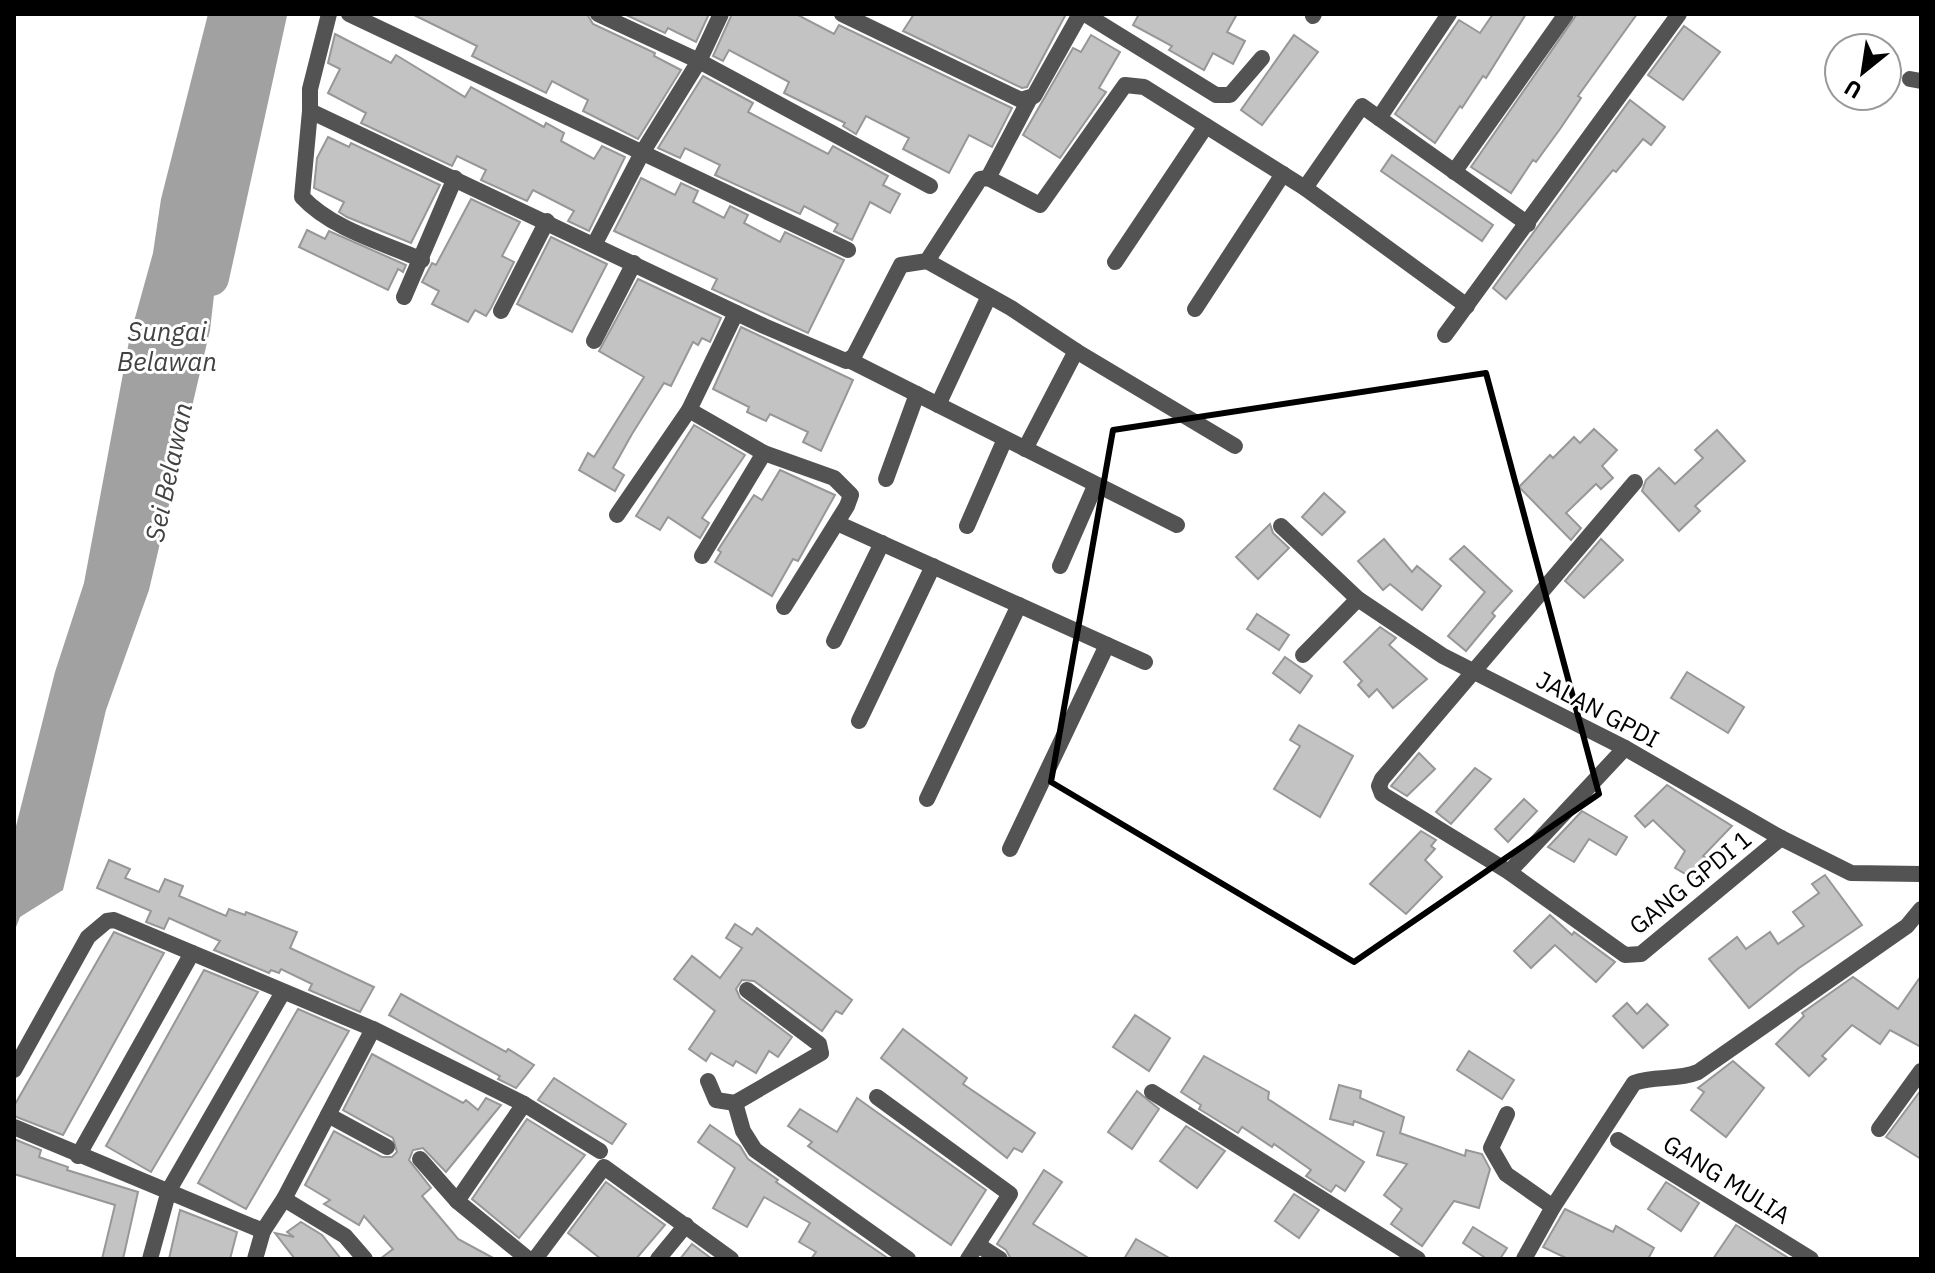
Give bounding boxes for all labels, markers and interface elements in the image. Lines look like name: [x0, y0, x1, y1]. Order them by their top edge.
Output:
north arrow: [1823, 32, 1903, 112]
text: U: [1839, 73, 1867, 106]
water label: Sungai Belawan: [117, 314, 217, 378]
water label: Sei Belawan: [137, 399, 199, 545]
street label: JALAN GPDI: [1531, 663, 1665, 755]
street label: GANG GPDI 1: [1622, 823, 1758, 941]
street label: GANG MULIA: [1657, 1127, 1797, 1231]

